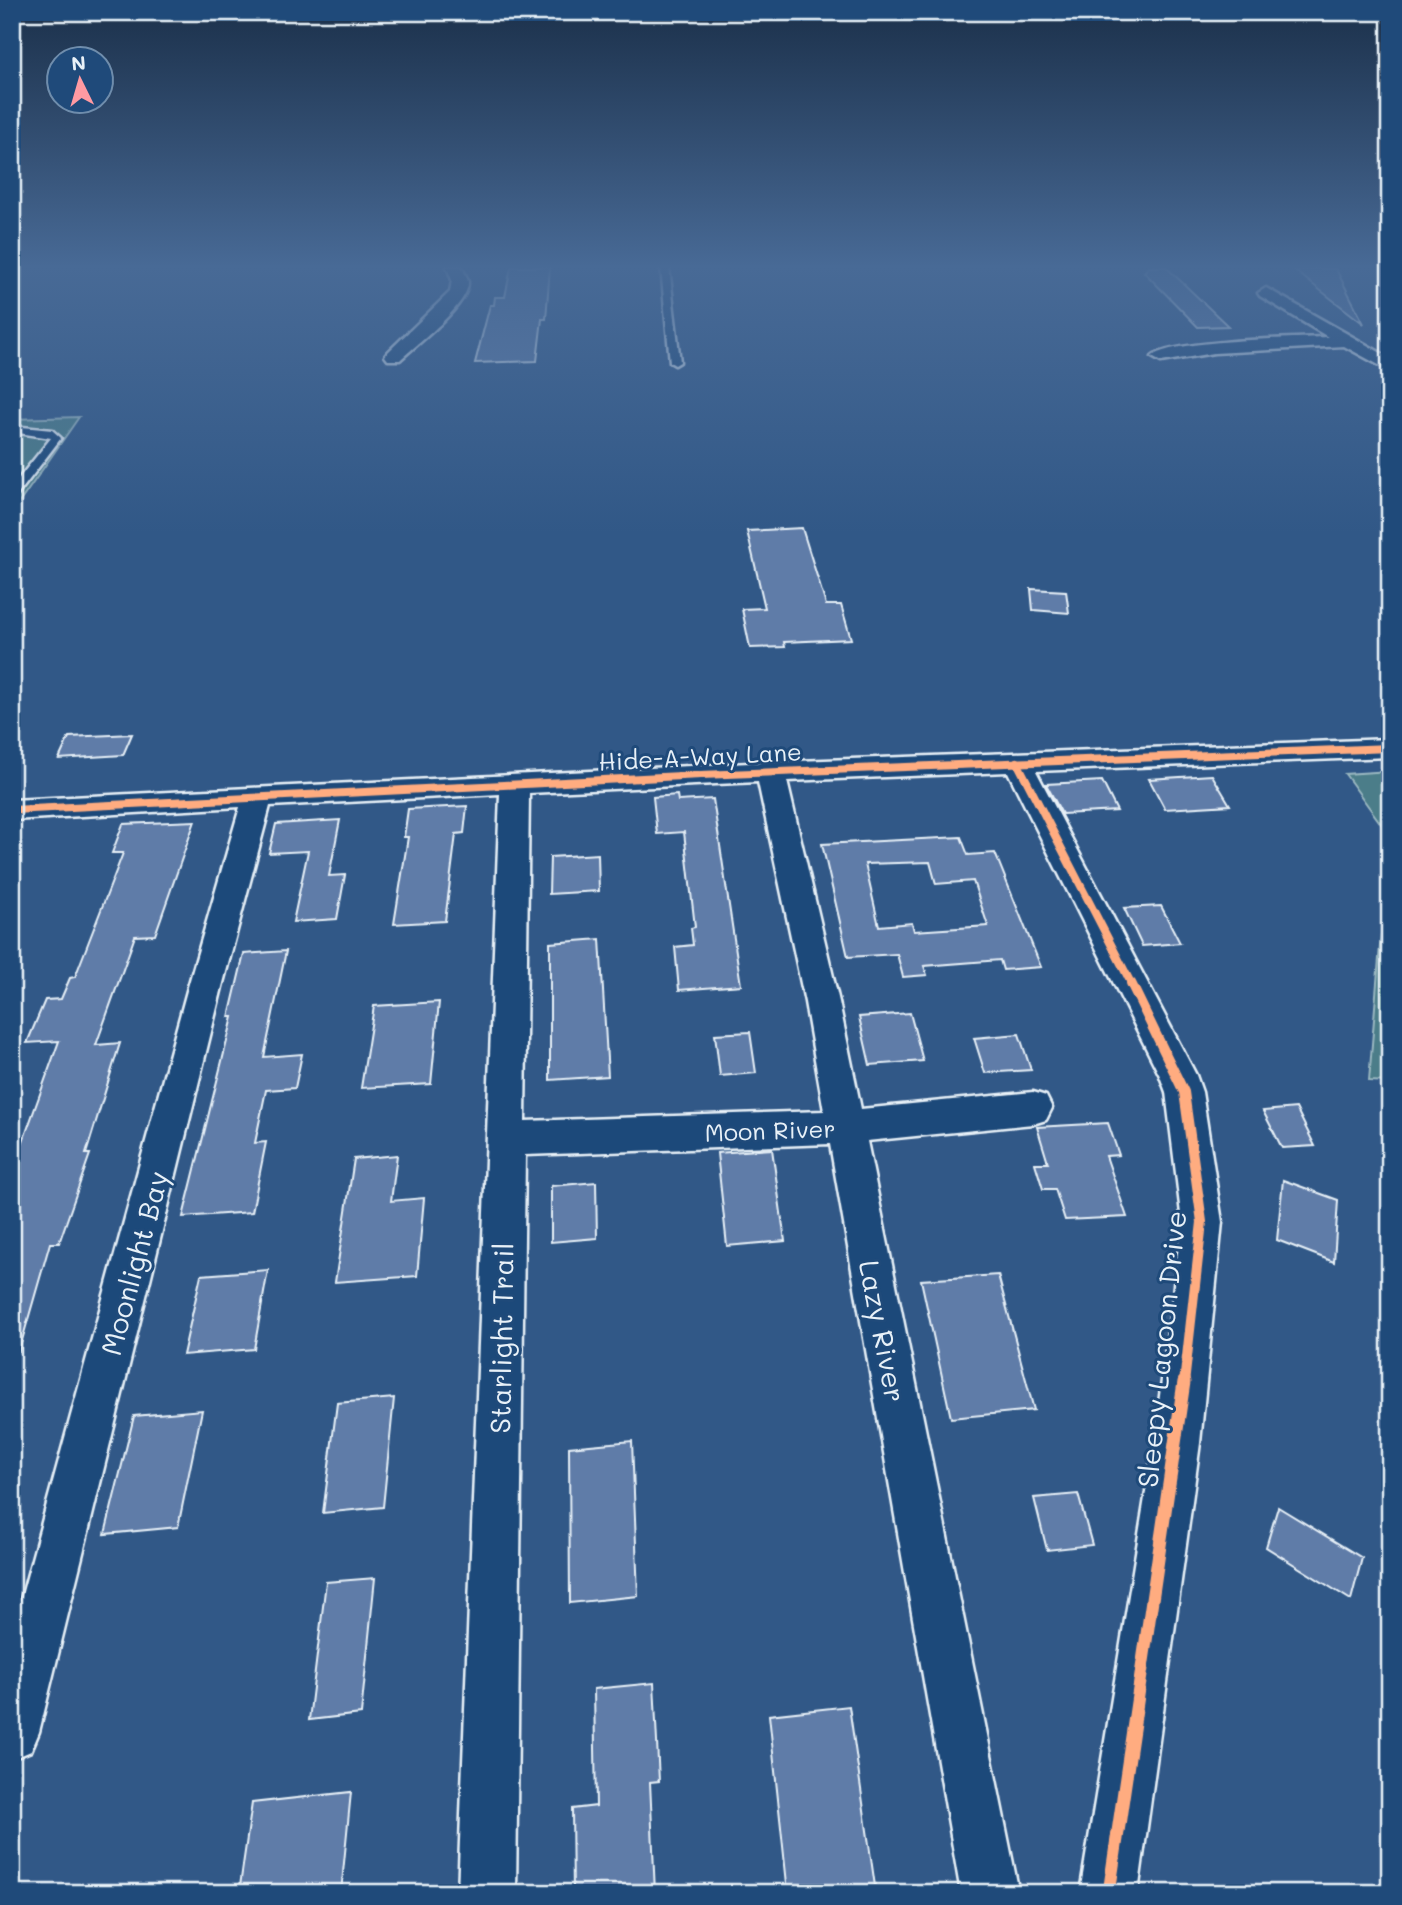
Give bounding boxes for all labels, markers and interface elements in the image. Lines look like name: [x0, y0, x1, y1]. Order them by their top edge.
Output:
north arrow: [46, 46, 116, 116]
text: N: [70, 49, 87, 76]
street label: Hide-A-Way Lane: [598, 735, 802, 777]
street label: Moon River: [704, 1112, 836, 1148]
street label: Moonlight Bay: [92, 1167, 176, 1359]
street label: Sleepy Lagoon Drive: [1129, 1209, 1193, 1489]
street label: Starlight Trail: [481, 1242, 521, 1434]
street label: Lazy River: [852, 1257, 914, 1405]

